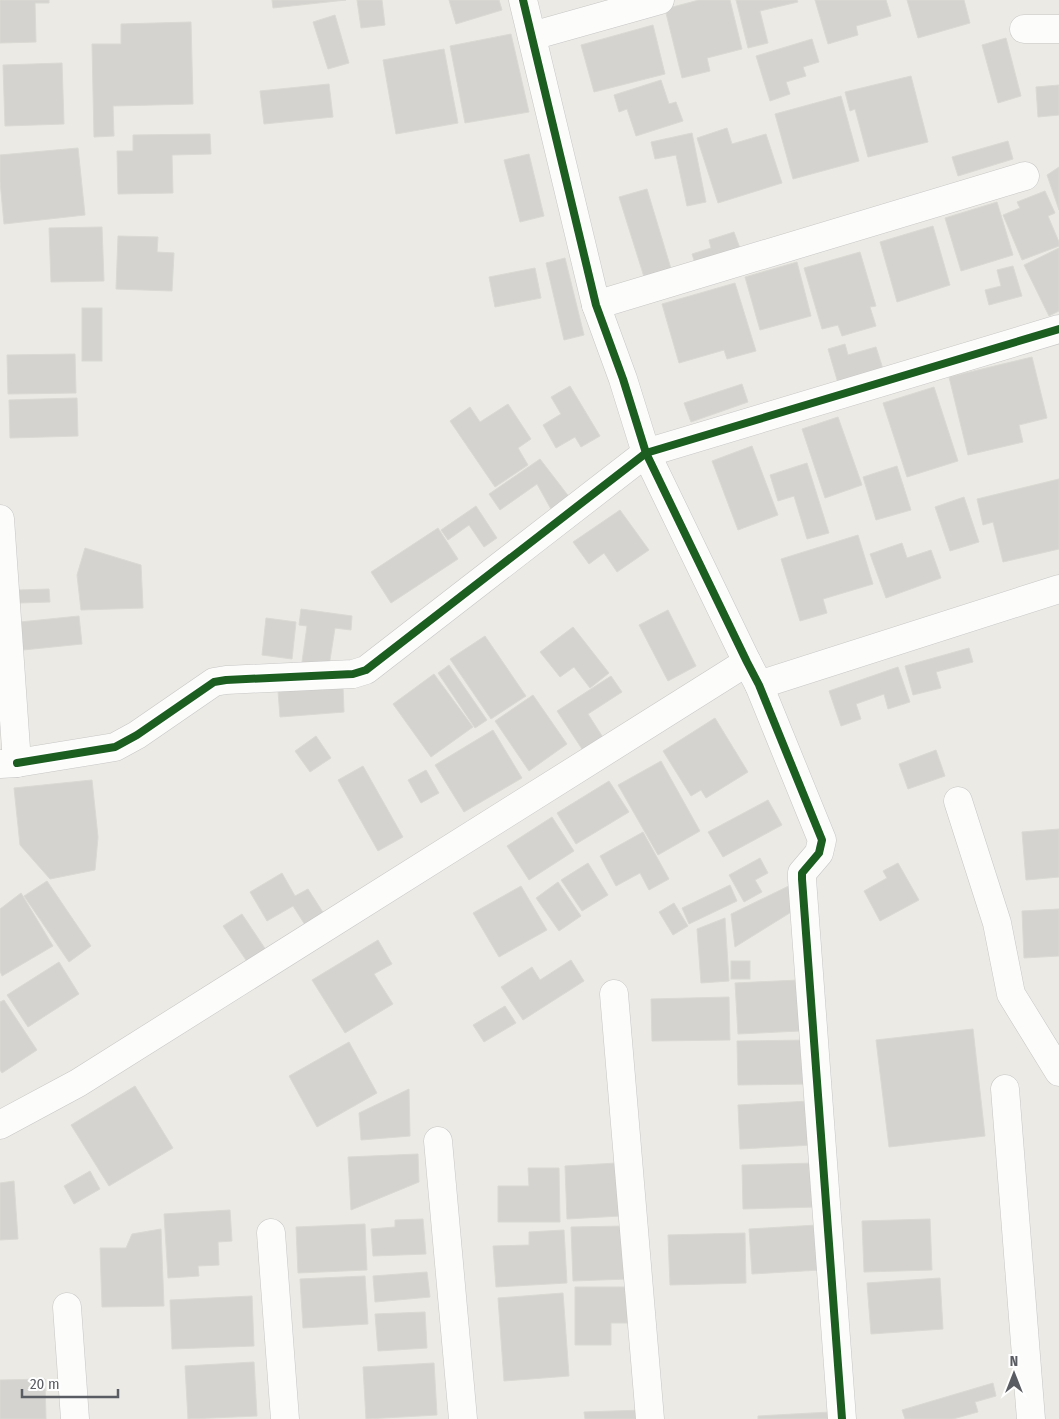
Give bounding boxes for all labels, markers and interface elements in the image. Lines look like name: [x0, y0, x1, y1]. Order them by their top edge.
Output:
north arrow: [989, 1349, 1039, 1399]
text: N: [1010, 1353, 1018, 1370]
scale bar: [22, 1366, 119, 1398]
text: 20 m: [30, 1375, 60, 1393]

